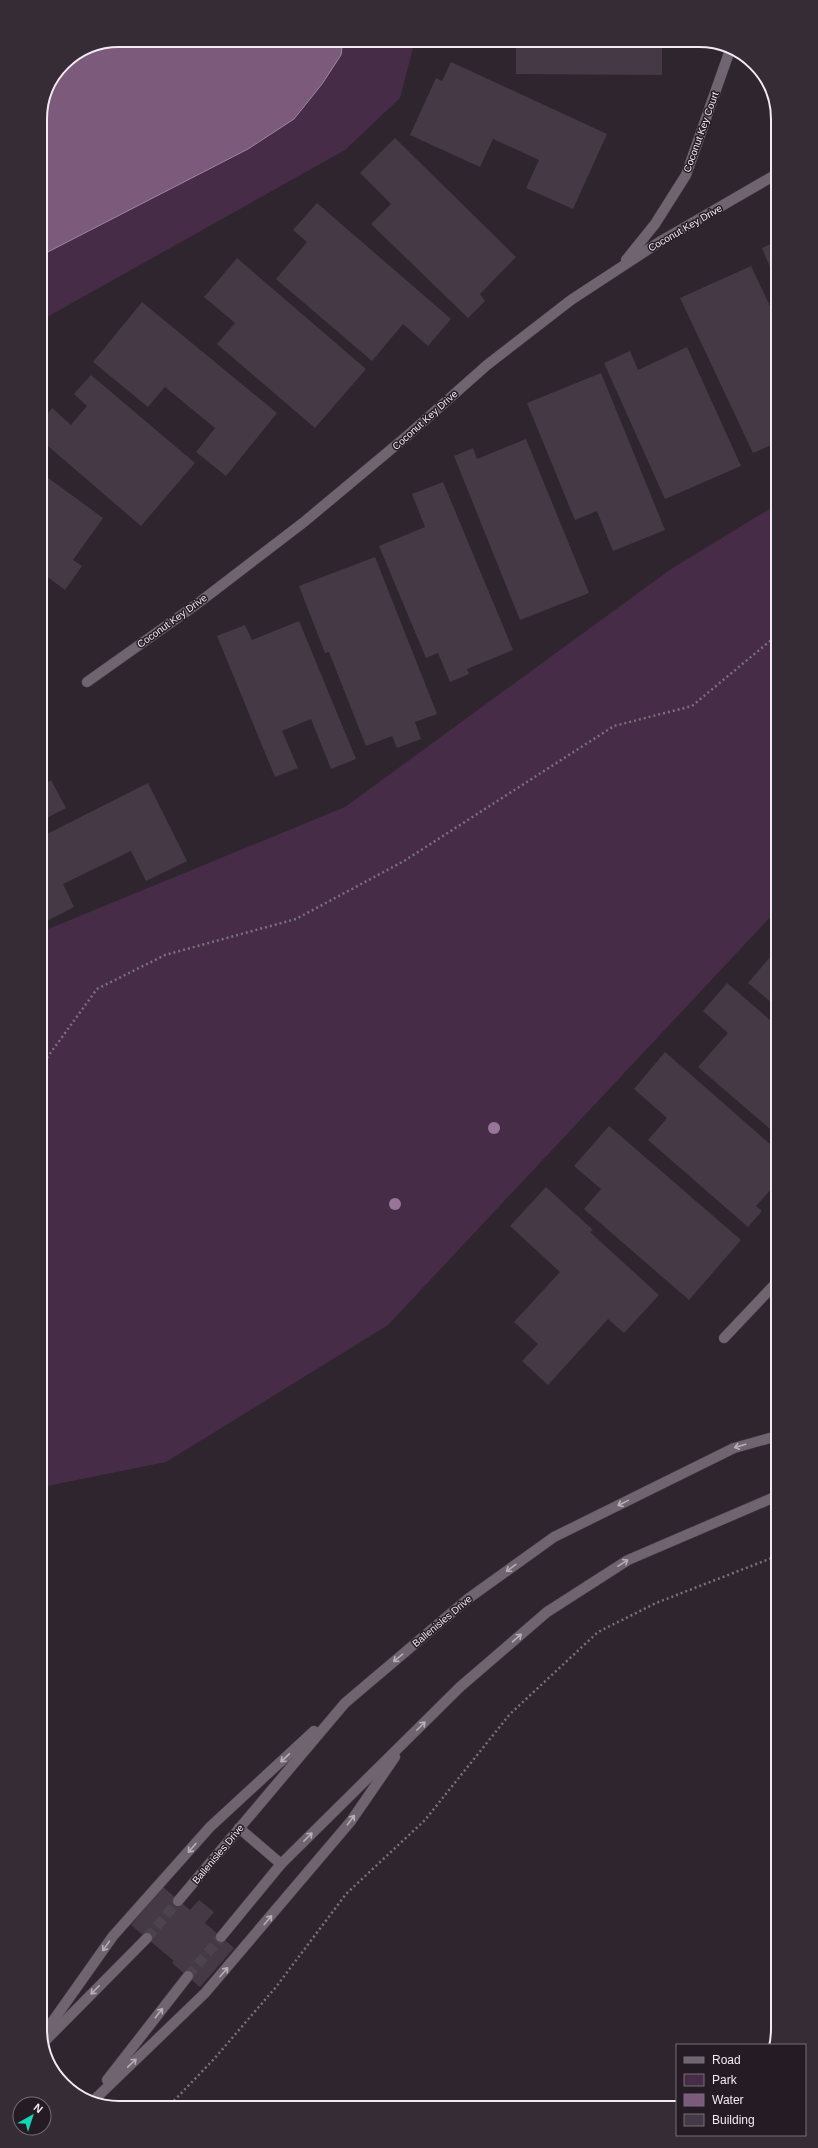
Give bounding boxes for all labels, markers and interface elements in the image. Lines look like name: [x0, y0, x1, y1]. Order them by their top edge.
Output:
street label: Coconut Key Court: [681, 90, 721, 174]
street label: Coconut Key Drive: [646, 202, 724, 254]
street label: Coconut Key Drive: [390, 388, 460, 452]
street label: Coconut Key Drive: [135, 592, 209, 650]
one-way arrow: [733, 1443, 746, 1450]
one-way arrow: [617, 1500, 629, 1507]
one-way arrow: [617, 1559, 629, 1567]
one-way arrow: [505, 1564, 516, 1572]
street label: Ballenisles Drive: [410, 1593, 474, 1649]
one-way arrow: [511, 1633, 522, 1642]
one-way arrow: [393, 1653, 404, 1662]
one-way arrow: [416, 1721, 426, 1731]
one-way arrow: [280, 1753, 290, 1762]
one-way arrow: [347, 1814, 356, 1825]
street label: Ballenisles Drive: [190, 1822, 246, 1886]
one-way arrow: [303, 1832, 313, 1841]
one-way arrow: [187, 1842, 196, 1853]
one-way arrow: [264, 1914, 273, 1925]
one-way arrow: [102, 1940, 110, 1951]
one-way arrow: [219, 1966, 228, 1977]
one-way arrow: [90, 1985, 100, 1995]
one-way arrow: [155, 2008, 163, 2019]
legend: [676, 2044, 806, 2136]
text: Road: [712, 2053, 741, 2067]
one-way arrow: [127, 2058, 137, 2068]
text: Park: [712, 2073, 738, 2087]
text: Water: [712, 2093, 744, 2107]
north arrow: [12, 2096, 52, 2136]
text: N: [31, 2101, 45, 2115]
text: Building: [712, 2113, 755, 2127]

